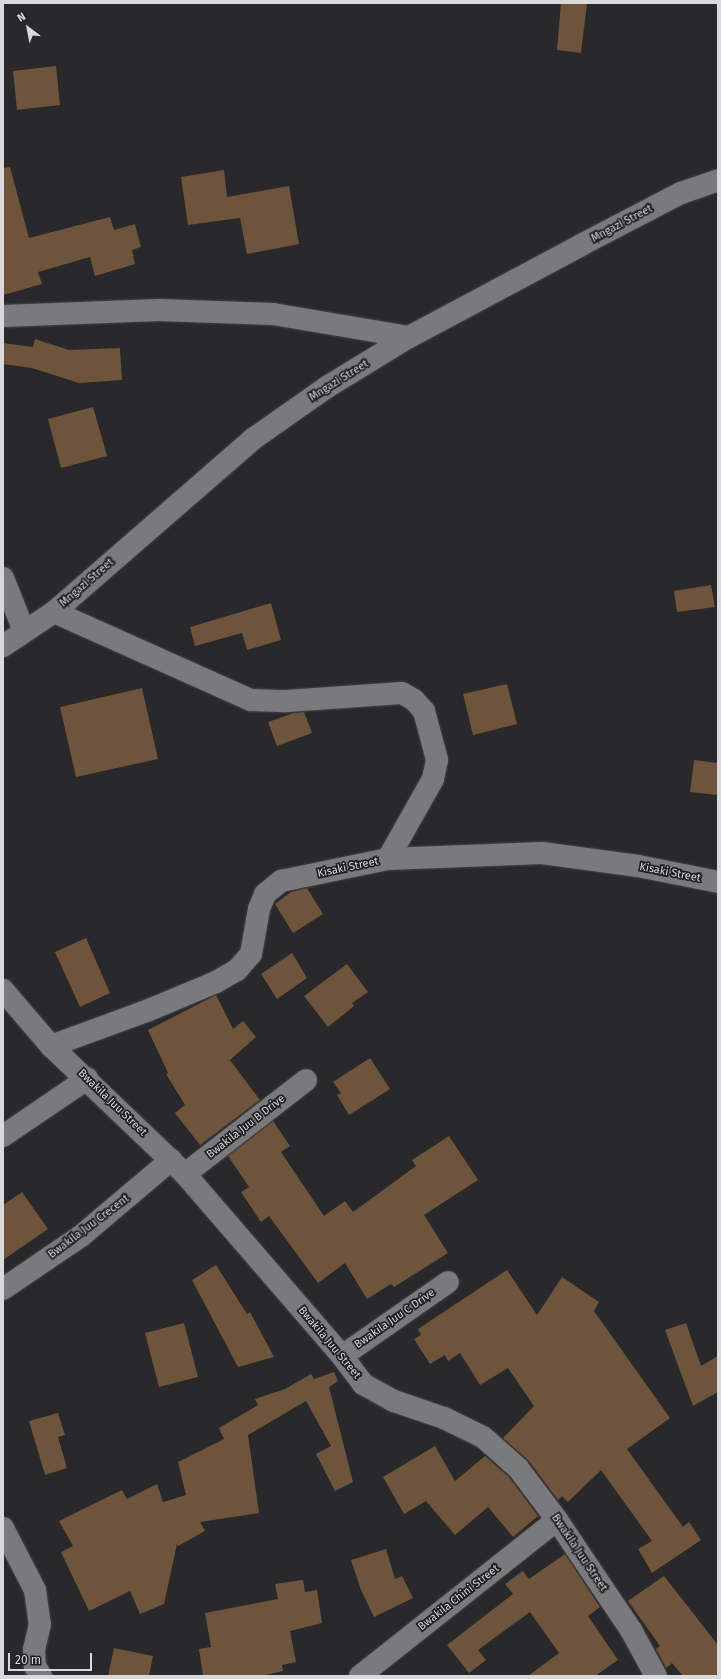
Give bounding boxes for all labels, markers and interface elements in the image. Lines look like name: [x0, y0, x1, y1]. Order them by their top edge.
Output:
north arrow: [8, 8, 48, 48]
text: N: [15, 10, 28, 25]
street label: Mngazi Street: [589, 202, 655, 246]
street label: Mngazi Street: [307, 358, 371, 404]
street label: Mngazi Street: [57, 556, 117, 610]
street label: Kisaki Street: [316, 855, 380, 881]
street label: Kisaki Street: [638, 861, 702, 885]
street label: Bwakila Juu Street: [75, 1067, 149, 1139]
street label: Bwakila Juu B Drive: [204, 1092, 288, 1162]
street label: Bwakila Juu Crecent: [46, 1192, 132, 1262]
street label: Bwakila Juu C Drive: [352, 1286, 438, 1352]
street label: Bwakila Juu Street: [295, 1304, 363, 1382]
street label: Bwakila Juu Street: [548, 1512, 610, 1594]
street label: Bwakila Chini Street: [416, 1562, 502, 1634]
scale bar: [10, 1645, 94, 1671]
text: 20 m: [15, 1653, 41, 1667]

